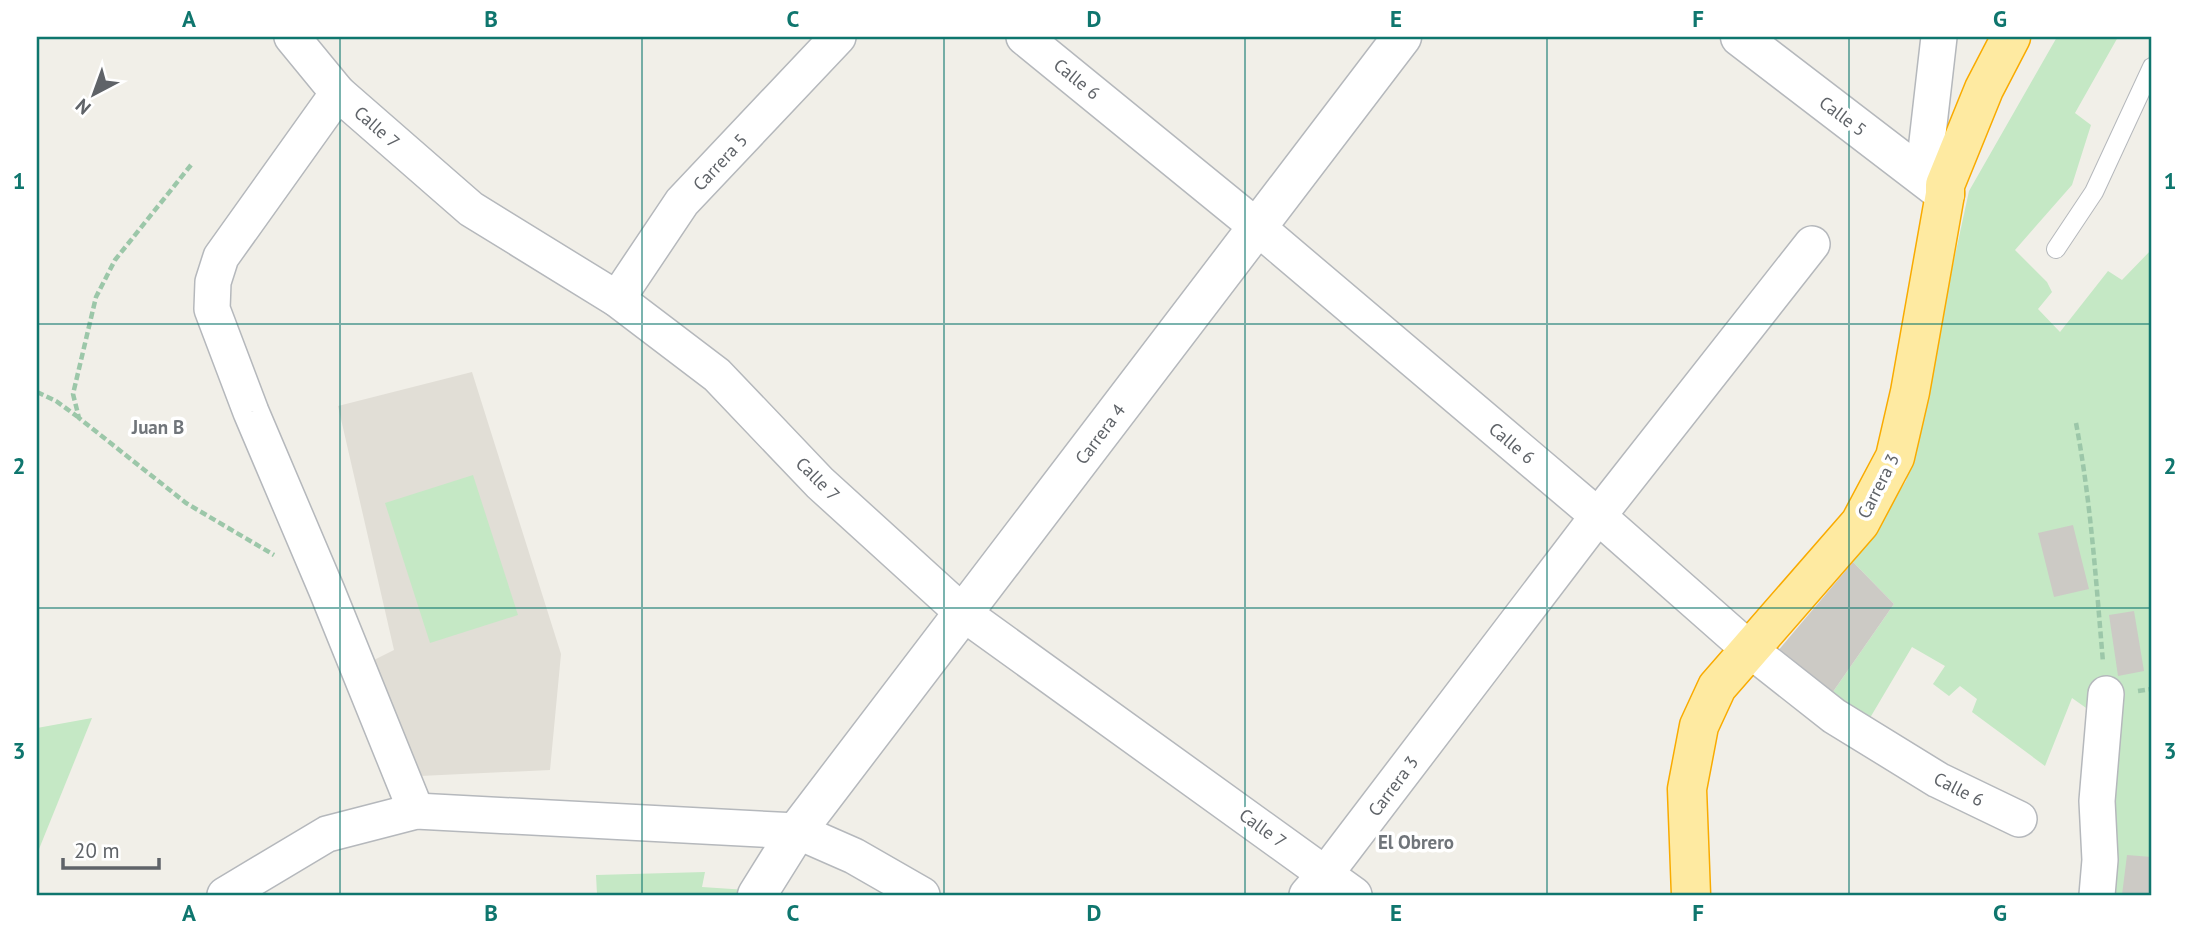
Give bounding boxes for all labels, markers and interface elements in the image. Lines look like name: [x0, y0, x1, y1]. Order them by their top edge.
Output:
text: A: [182, 4, 196, 33]
text: B: [484, 4, 498, 33]
text: C: [787, 4, 800, 33]
text: D: [1087, 4, 1101, 33]
text: E: [1390, 4, 1402, 33]
text: F: [1692, 4, 1704, 33]
text: G: [1993, 4, 2007, 33]
street label: Calle 6: [1049, 53, 1105, 105]
north arrow: [60, 60, 130, 130]
street label: Calle 5: [1815, 91, 1871, 141]
text: N: [70, 94, 95, 120]
street label: Calle 7: [349, 101, 405, 153]
street label: Carrera 5: [688, 129, 752, 195]
text: 1: [12, 166, 26, 195]
text: 1: [2163, 166, 2177, 195]
street label: Carrera 4: [1070, 399, 1130, 469]
district label: Juan B: [131, 415, 184, 439]
street label: Calle 6: [1484, 417, 1540, 469]
street label: Carrera 3: [1852, 450, 1904, 522]
text: 2: [12, 451, 26, 480]
text: 2: [2163, 451, 2177, 480]
street label: Calle 7: [791, 452, 845, 506]
text: 3: [12, 736, 26, 765]
text: 3: [2163, 736, 2177, 765]
street label: Carrera 3: [1363, 751, 1423, 821]
street label: Calle 6: [1930, 767, 1988, 811]
street label: Calle 7: [1235, 803, 1291, 853]
scale bar: [63, 827, 159, 871]
district label: El Obrero: [1378, 830, 1454, 854]
text: 20 m: [74, 837, 120, 864]
text: A: [182, 898, 196, 927]
text: B: [484, 898, 498, 927]
text: C: [787, 898, 800, 927]
text: D: [1087, 898, 1101, 927]
text: E: [1390, 898, 1402, 927]
text: F: [1692, 898, 1704, 927]
text: G: [1993, 898, 2007, 927]

